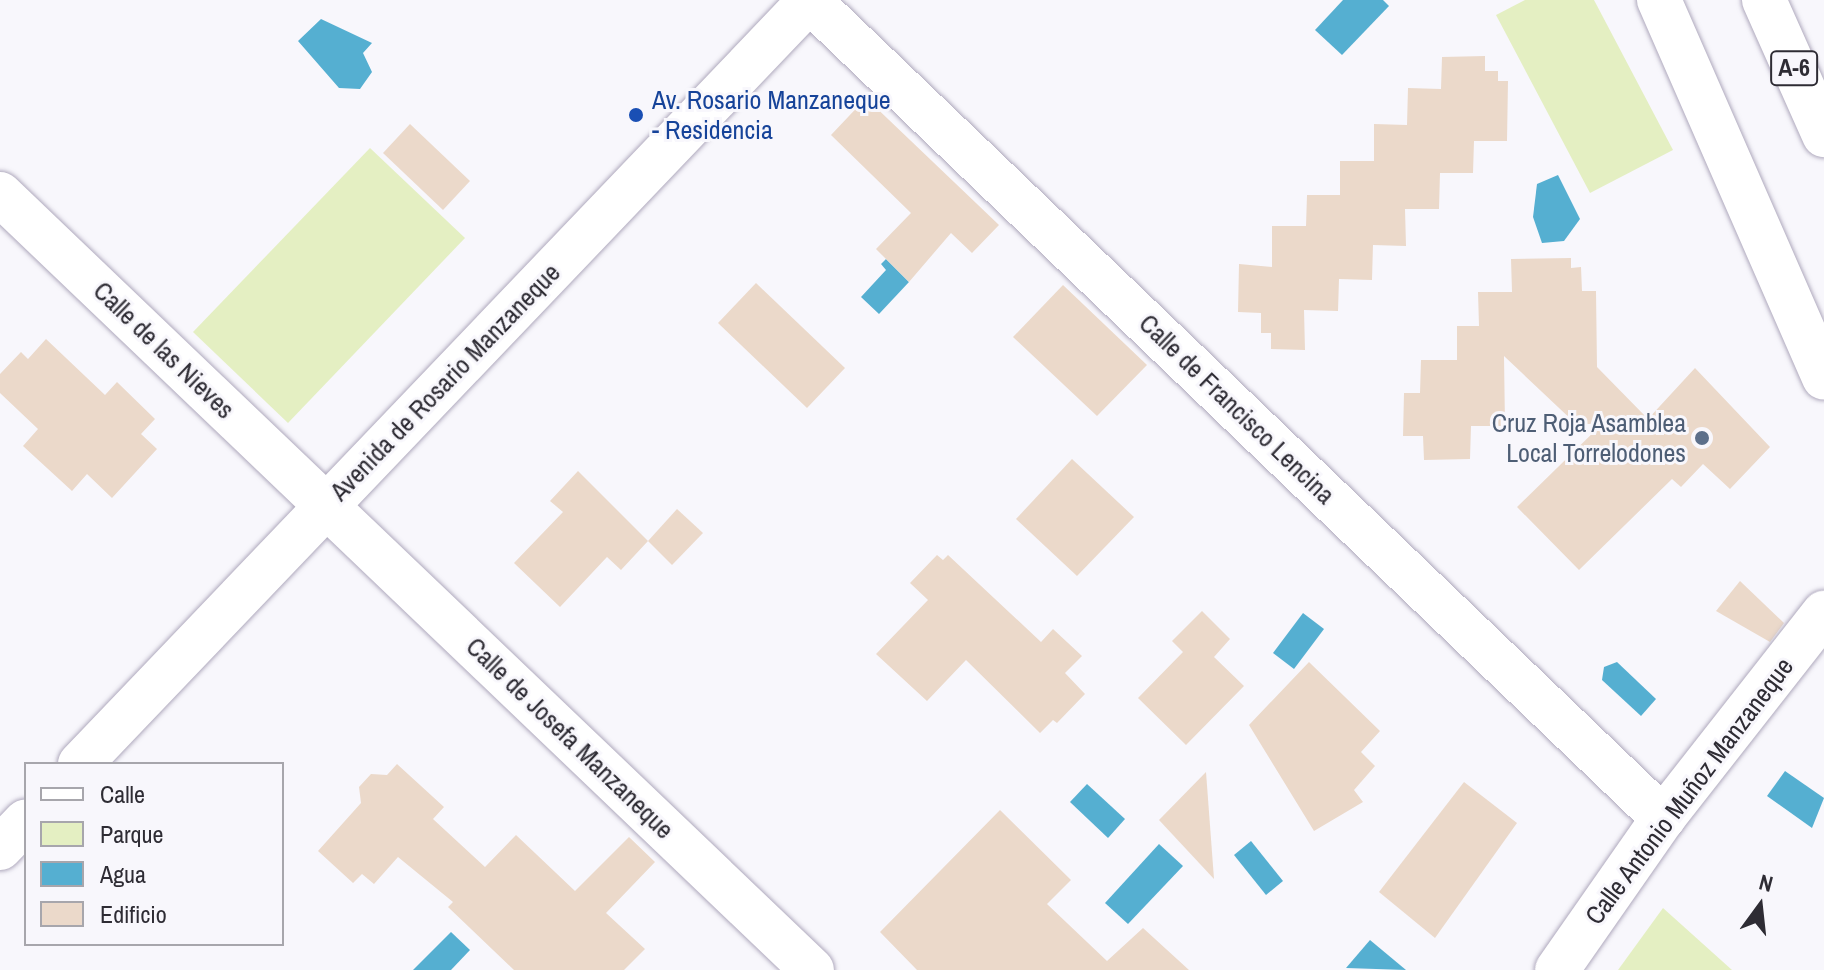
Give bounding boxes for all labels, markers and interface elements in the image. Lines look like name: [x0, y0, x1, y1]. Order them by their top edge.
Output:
road number: A-6: [1770, 48, 1818, 88]
place label: Av. Rosario Manzaneque - Residencia: [652, 84, 891, 146]
marker: Av. Rosario Manzaneque - Residencia: [627, 106, 645, 124]
street label: Avenida de Rosario Manzaneque: [324, 257, 566, 507]
street label: Calle de las Nieves: [87, 275, 241, 425]
street label: Calle de Francisco Lencina: [1133, 308, 1341, 510]
place label: Cruz Roja Asamblea Local Torrelodones: [1491, 407, 1686, 468]
marker: Cruz Roja Asamblea Local Torrelodones: [1693, 429, 1711, 447]
street label: Calle de Josefa Manzaneque: [460, 631, 680, 845]
street label: Calle Antonio Muñoz Manzaneque: [1578, 651, 1800, 931]
legend: [24, 762, 284, 946]
text: Calle: [100, 778, 145, 810]
text: Parque: [100, 818, 163, 850]
text: Agua: [100, 858, 146, 890]
north arrow: [1720, 866, 1800, 946]
text: N: [1756, 867, 1776, 899]
text: Edificio: [100, 898, 167, 930]

